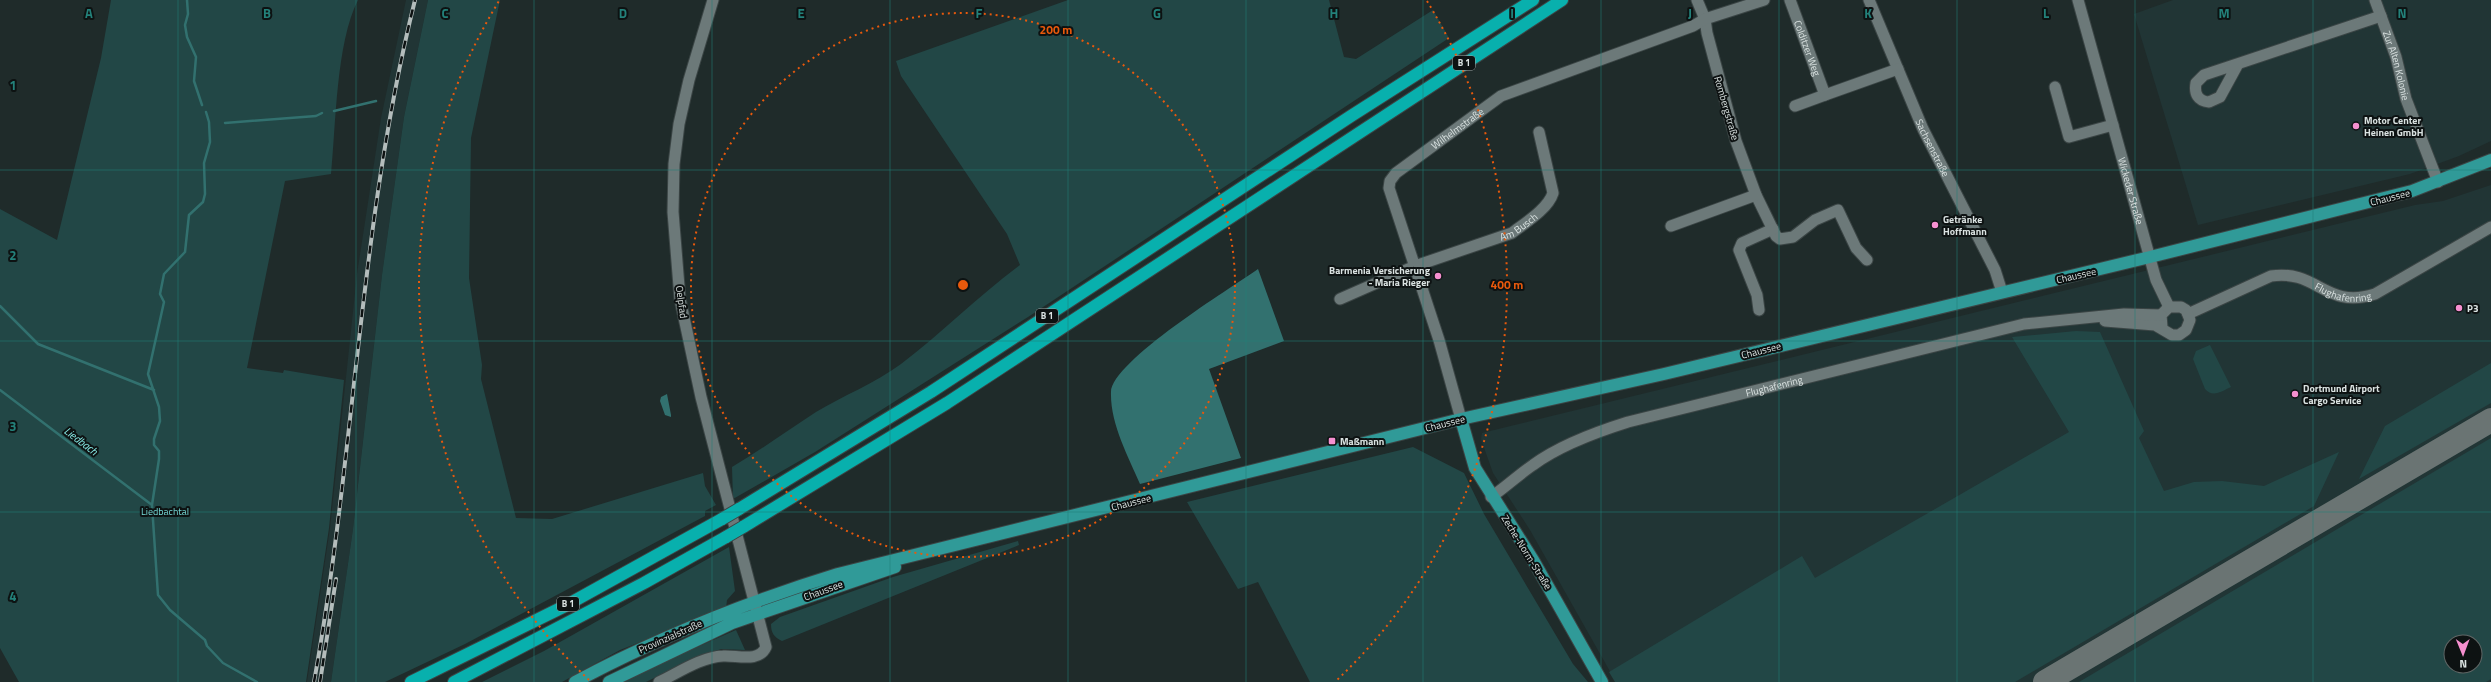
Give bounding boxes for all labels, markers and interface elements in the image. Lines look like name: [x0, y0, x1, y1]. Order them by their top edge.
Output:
text: A: [85, 3, 93, 23]
text: B: [263, 3, 271, 23]
text: C: [441, 3, 449, 23]
text: D: [619, 3, 627, 23]
text: E: [797, 3, 805, 23]
text: F: [976, 3, 983, 23]
text: G: [1153, 3, 1161, 23]
text: H: [1330, 3, 1338, 23]
text: I: [1510, 3, 1514, 23]
text: J: [1688, 3, 1692, 23]
text: K: [1864, 3, 1872, 23]
text: L: [2043, 3, 2049, 23]
text: M: [2218, 3, 2230, 23]
text: N: [2397, 3, 2407, 23]
street label: Colditzer Weg: [1790, 18, 1824, 78]
text: 200 m: [1040, 20, 1072, 39]
street label: Zur Alten Kolonie: [2379, 29, 2413, 102]
road number: B 1: [1453, 56, 1475, 70]
street label: Rombergstraße: [1710, 74, 1743, 142]
text: 1: [9, 75, 17, 95]
street label: Wilhelmstraße: [1428, 104, 1487, 153]
place label: Motor Center Heinen GmbH: [2364, 113, 2424, 140]
street label: Sachsenstraße: [1912, 117, 1953, 179]
marker: Motor Center Heinen GmbH: [2351, 121, 2361, 131]
street label: Wickeder Straße: [2114, 155, 2147, 226]
street label: Chaussee: [2369, 185, 2412, 210]
street label: Am Busch: [1498, 210, 1541, 245]
place label: Getränke Hoffmann: [1943, 212, 1987, 239]
marker: Getränke Hoffmann: [1930, 220, 1940, 230]
text: 2: [9, 245, 17, 265]
place label: Barmenia Versicherung - Maria Rieger: [1329, 263, 1431, 290]
street label: Chaussee: [2055, 264, 2098, 287]
marker: Barmenia Versicherung - Maria Rieger: [1433, 271, 1443, 281]
text: 400 m: [1491, 275, 1523, 294]
centre of rings: [956, 278, 970, 292]
street label: Flughafenring: [2312, 279, 2373, 306]
street label: Oelpfad: [672, 285, 691, 319]
place label: P3: [2467, 301, 2479, 316]
marker: P3: [2454, 303, 2464, 313]
road number: B 1: [1036, 309, 1058, 323]
street label: Chaussee: [1740, 338, 1783, 363]
street label: Flughafenring: [1744, 372, 1804, 401]
place label: Dortmund Airport Cargo Service: [2303, 381, 2380, 408]
marker: Dortmund Airport Cargo Service: [2290, 389, 2300, 399]
street label: Chaussee: [1424, 411, 1467, 436]
text: 3: [9, 416, 17, 436]
water label: Liedbach: [61, 423, 102, 459]
place label: Maßmann: [1340, 434, 1384, 449]
marker: Maßmann: [1327, 436, 1337, 446]
street label: Chaussee: [1110, 490, 1153, 515]
park label: Liedbachtal: [141, 504, 189, 519]
street label: Zeche-Norm-Straße: [1498, 512, 1556, 592]
street label: Chaussee: [802, 576, 845, 604]
text: 4: [9, 586, 17, 606]
road number: B 1: [557, 597, 579, 611]
street label: Provinzialstraße: [636, 616, 704, 657]
north arrow: [2443, 634, 2483, 674]
text: N: [2459, 656, 2467, 672]

